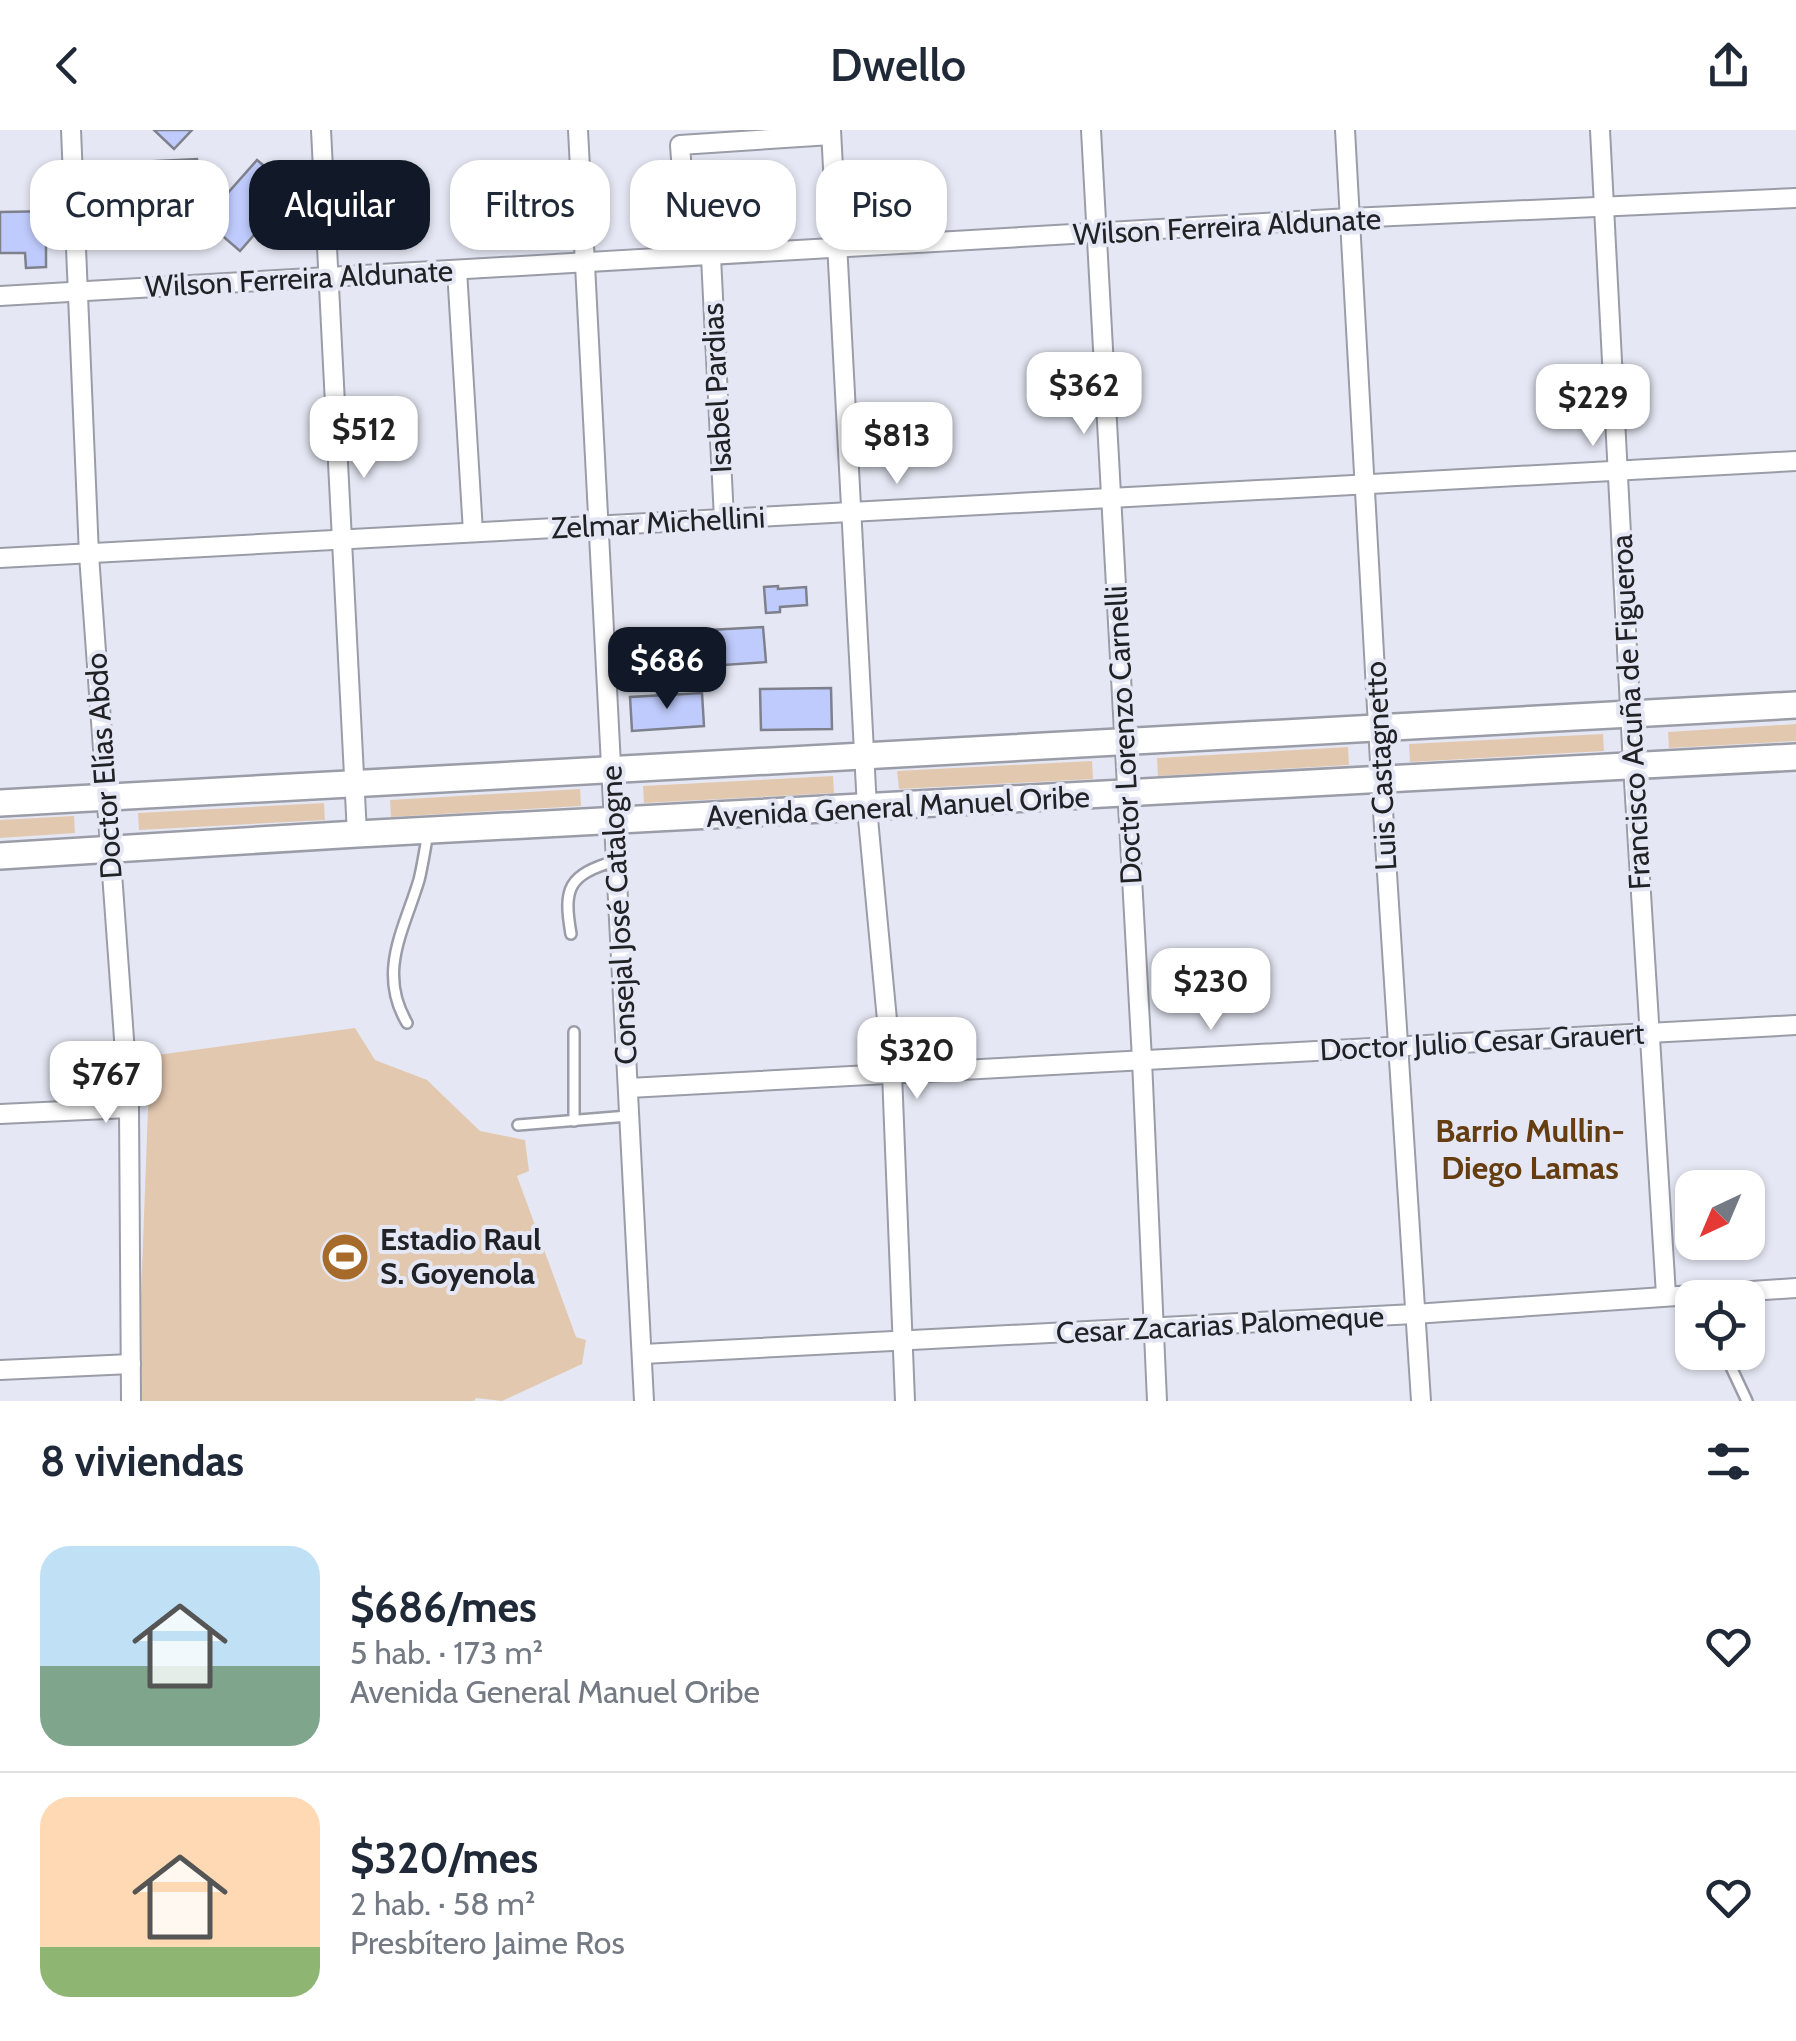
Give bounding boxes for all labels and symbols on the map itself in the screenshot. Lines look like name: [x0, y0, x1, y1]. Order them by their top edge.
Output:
street label: Wilson Ferreira Aldunate: [1072, 200, 1382, 253]
street label: Wilson Ferreira Aldunate: [144, 252, 454, 305]
street label: Isabel Pardias: [694, 302, 739, 474]
pin: $362: [1025, 352, 1143, 437]
pin: $229: [1534, 364, 1652, 449]
pin: $512: [305, 396, 423, 481]
pin: $813: [838, 402, 956, 487]
street label: Zelmar Michellini: [550, 498, 766, 547]
street label: Francisco Acuña de Figueroa: [1603, 533, 1658, 891]
street label: Doctor Lorenzo Carnelli: [1097, 585, 1150, 885]
pin: $686: [608, 627, 726, 712]
street label: Doctor Elías Abdo: [77, 652, 130, 880]
street label: Luis Castagnetto: [1357, 660, 1404, 872]
street label: Consejal José Catalogne: [592, 764, 645, 1066]
street label: Avenida General Manuel Oribe: [705, 778, 1091, 835]
pin: $230: [1152, 948, 1270, 1033]
street label: Doctor Julio Cesar Grauert: [1319, 1015, 1645, 1068]
pin: $320: [858, 1017, 976, 1102]
pin: $767: [47, 1041, 165, 1126]
district label: Barrio Mullin- Diego Lamas: [1435, 1111, 1625, 1187]
north arrow: [1675, 1170, 1765, 1260]
place label: Estadio Raul S. Goyenola: [380, 1221, 541, 1292]
sports icon: Estadio Raul S. Goyenola: [319, 1231, 371, 1283]
street label: Cesar Zacarias Palomeque: [1055, 1297, 1385, 1352]

